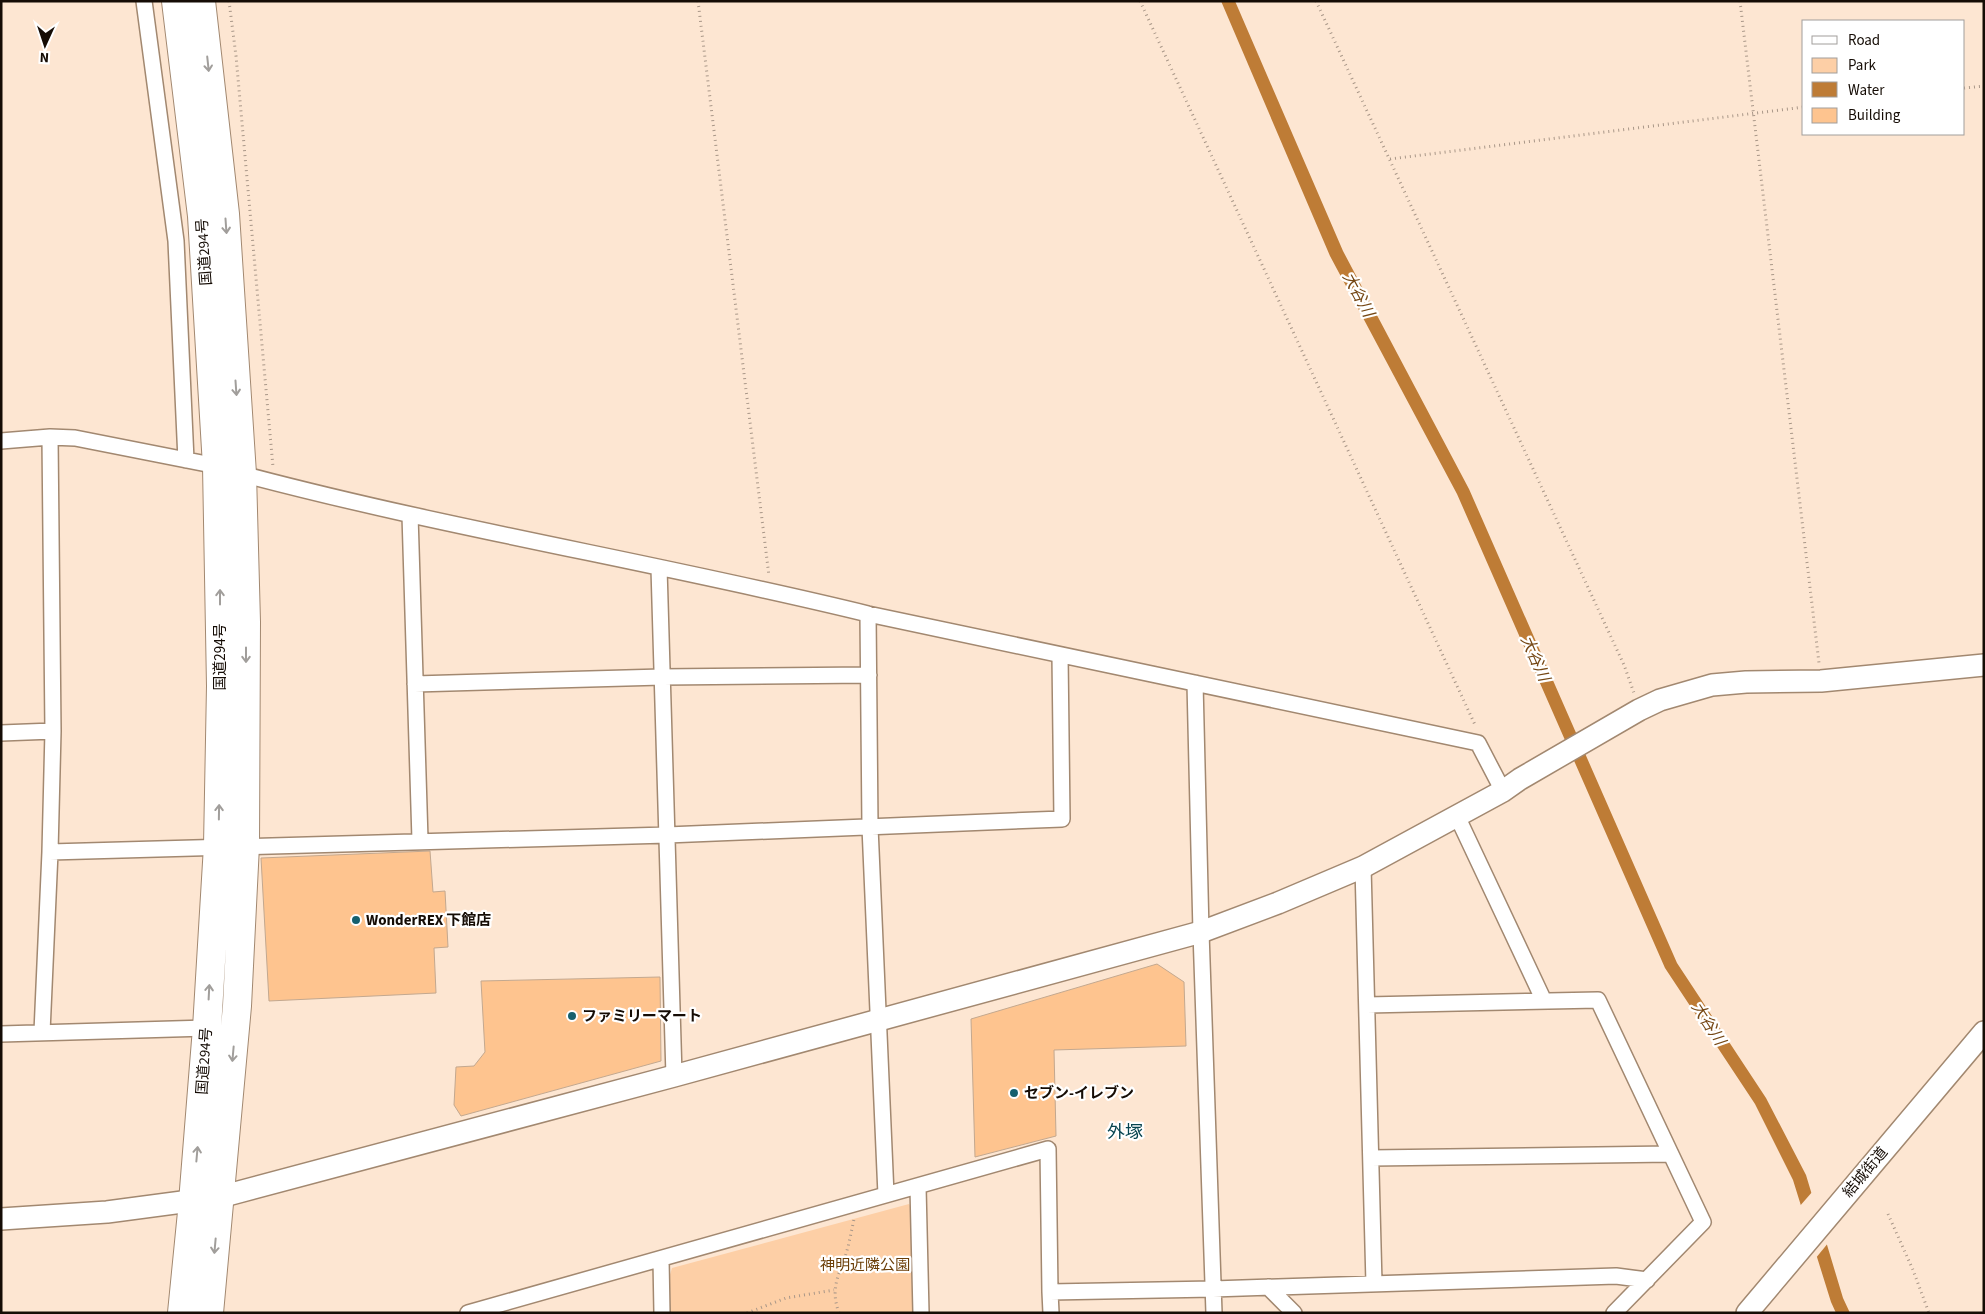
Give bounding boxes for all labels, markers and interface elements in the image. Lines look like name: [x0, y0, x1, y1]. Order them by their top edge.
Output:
north arrow: [20, 20, 70, 70]
legend: [1802, 20, 1965, 135]
text: Road: [1848, 30, 1880, 51]
text: N: [39, 47, 50, 67]
text: Park: [1848, 55, 1877, 76]
one-way arrow: [203, 56, 213, 72]
text: Water: [1848, 80, 1885, 101]
text: Building: [1848, 105, 1901, 126]
one-way arrow: [221, 217, 230, 233]
street label: 国道294号: [192, 218, 217, 286]
water label: 大谷川: [1337, 268, 1380, 323]
one-way arrow: [232, 380, 241, 396]
one-way arrow: [215, 589, 225, 606]
street label: 国道294号: [210, 623, 231, 691]
water label: 大谷川: [1515, 632, 1556, 687]
one-way arrow: [241, 646, 251, 663]
one-way arrow: [214, 804, 223, 820]
place label: WonderREX 下館店: [366, 910, 491, 931]
marker: WonderREX 下館店: [350, 914, 362, 926]
one-way arrow: [205, 984, 214, 1000]
water label: 大谷川: [1686, 997, 1732, 1051]
place label: ファミリーマート: [582, 1006, 702, 1027]
marker: ファミリーマート: [566, 1010, 578, 1022]
street label: 国道294号: [192, 1027, 217, 1095]
one-way arrow: [228, 1046, 238, 1062]
place label: セブン-イレブン: [1024, 1083, 1134, 1104]
marker: セブン-イレブン: [1008, 1087, 1020, 1099]
district label: 外塚: [1107, 1120, 1143, 1145]
street label: 結城街道: [1838, 1143, 1893, 1202]
one-way arrow: [192, 1146, 202, 1162]
one-way arrow: [211, 1238, 220, 1254]
park label: 神明近隣公園: [820, 1255, 910, 1276]

